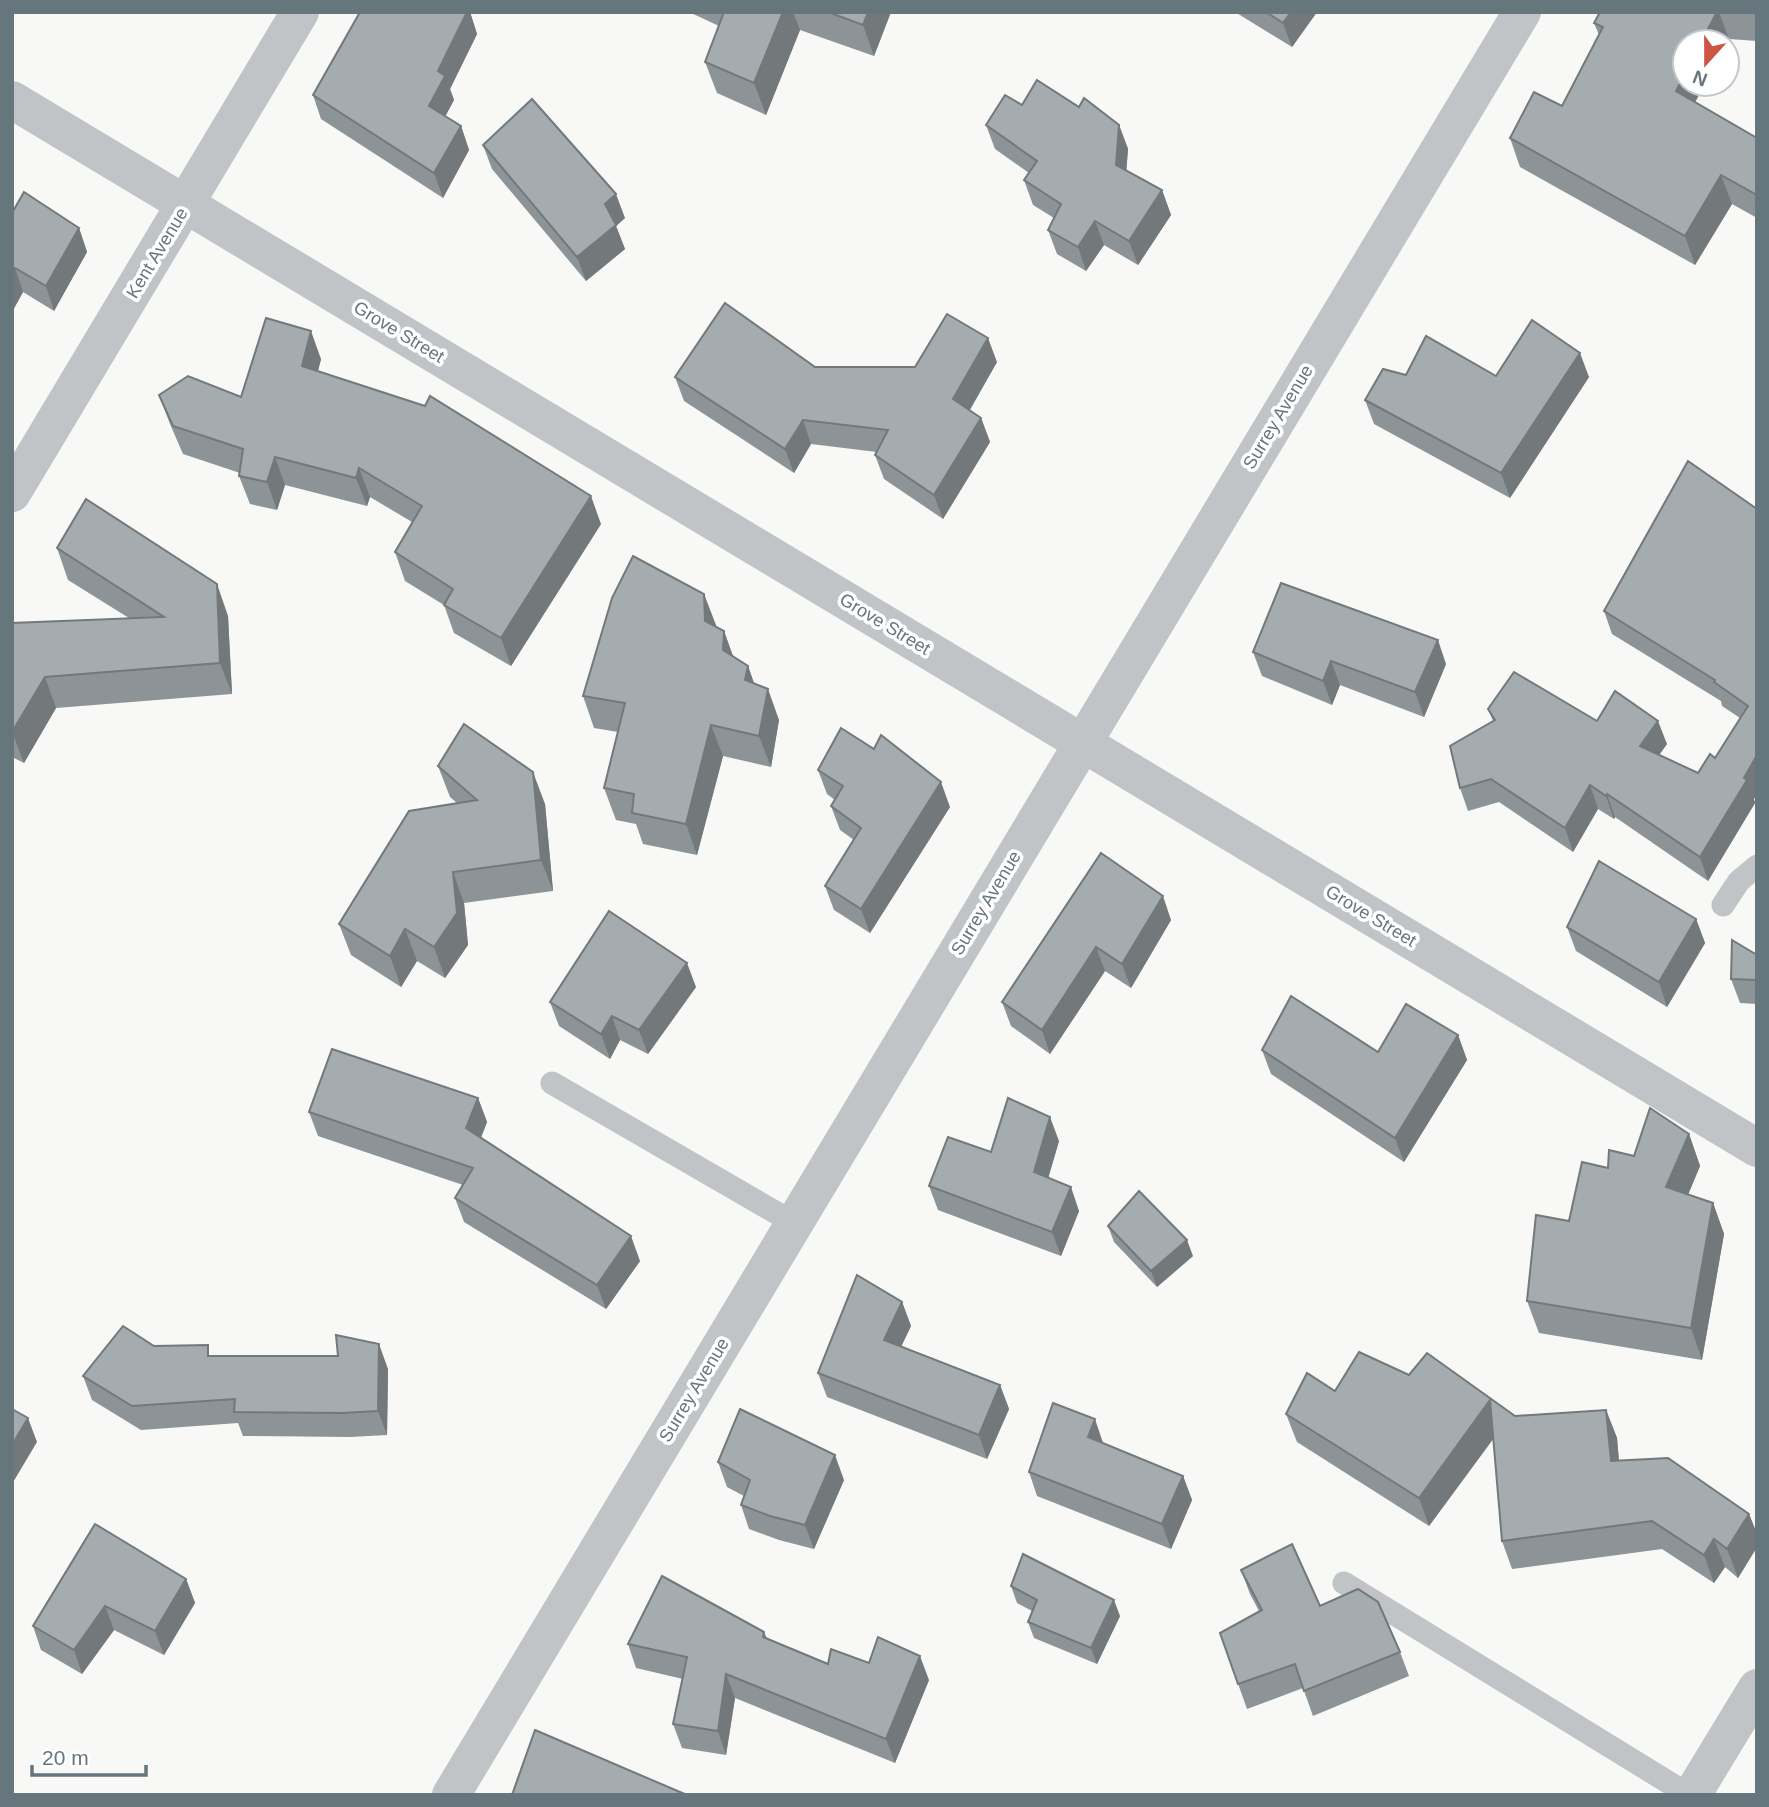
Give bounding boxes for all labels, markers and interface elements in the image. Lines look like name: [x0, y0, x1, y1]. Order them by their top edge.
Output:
north arrow: [1671, 28, 1741, 98]
text: N: [1690, 66, 1710, 91]
street label: Kent Avenue: [122, 204, 192, 302]
street label: Grove Street: [350, 297, 448, 367]
street label: Surrey Avenue: [1239, 361, 1317, 473]
street label: Grove Street: [836, 589, 934, 659]
street label: Surrey Avenue: [947, 847, 1025, 959]
street label: Grove Street: [1322, 881, 1420, 951]
street label: Surrey Avenue: [655, 1334, 733, 1446]
scale bar: [32, 1734, 145, 1778]
text: 20 m: [42, 1746, 89, 1769]

